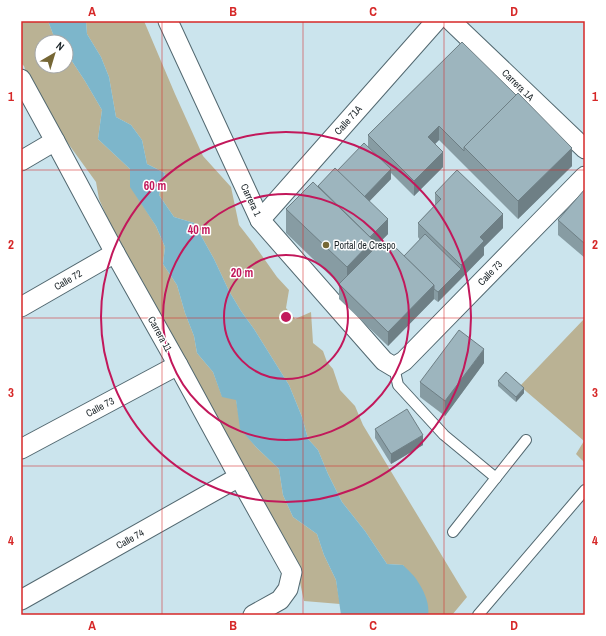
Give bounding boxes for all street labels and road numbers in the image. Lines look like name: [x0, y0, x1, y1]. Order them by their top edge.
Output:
street label: Carrera 1A: [499, 66, 537, 104]
street label: Calle 71A: [331, 102, 365, 138]
street label: Carrera 1: [238, 182, 264, 219]
street label: Calle 73: [475, 257, 505, 288]
street label: Calle 72: [52, 267, 85, 293]
street label: Carrera 11: [145, 314, 175, 354]
street label: Calle 73: [84, 394, 117, 420]
street label: Calle 74: [114, 526, 147, 552]

